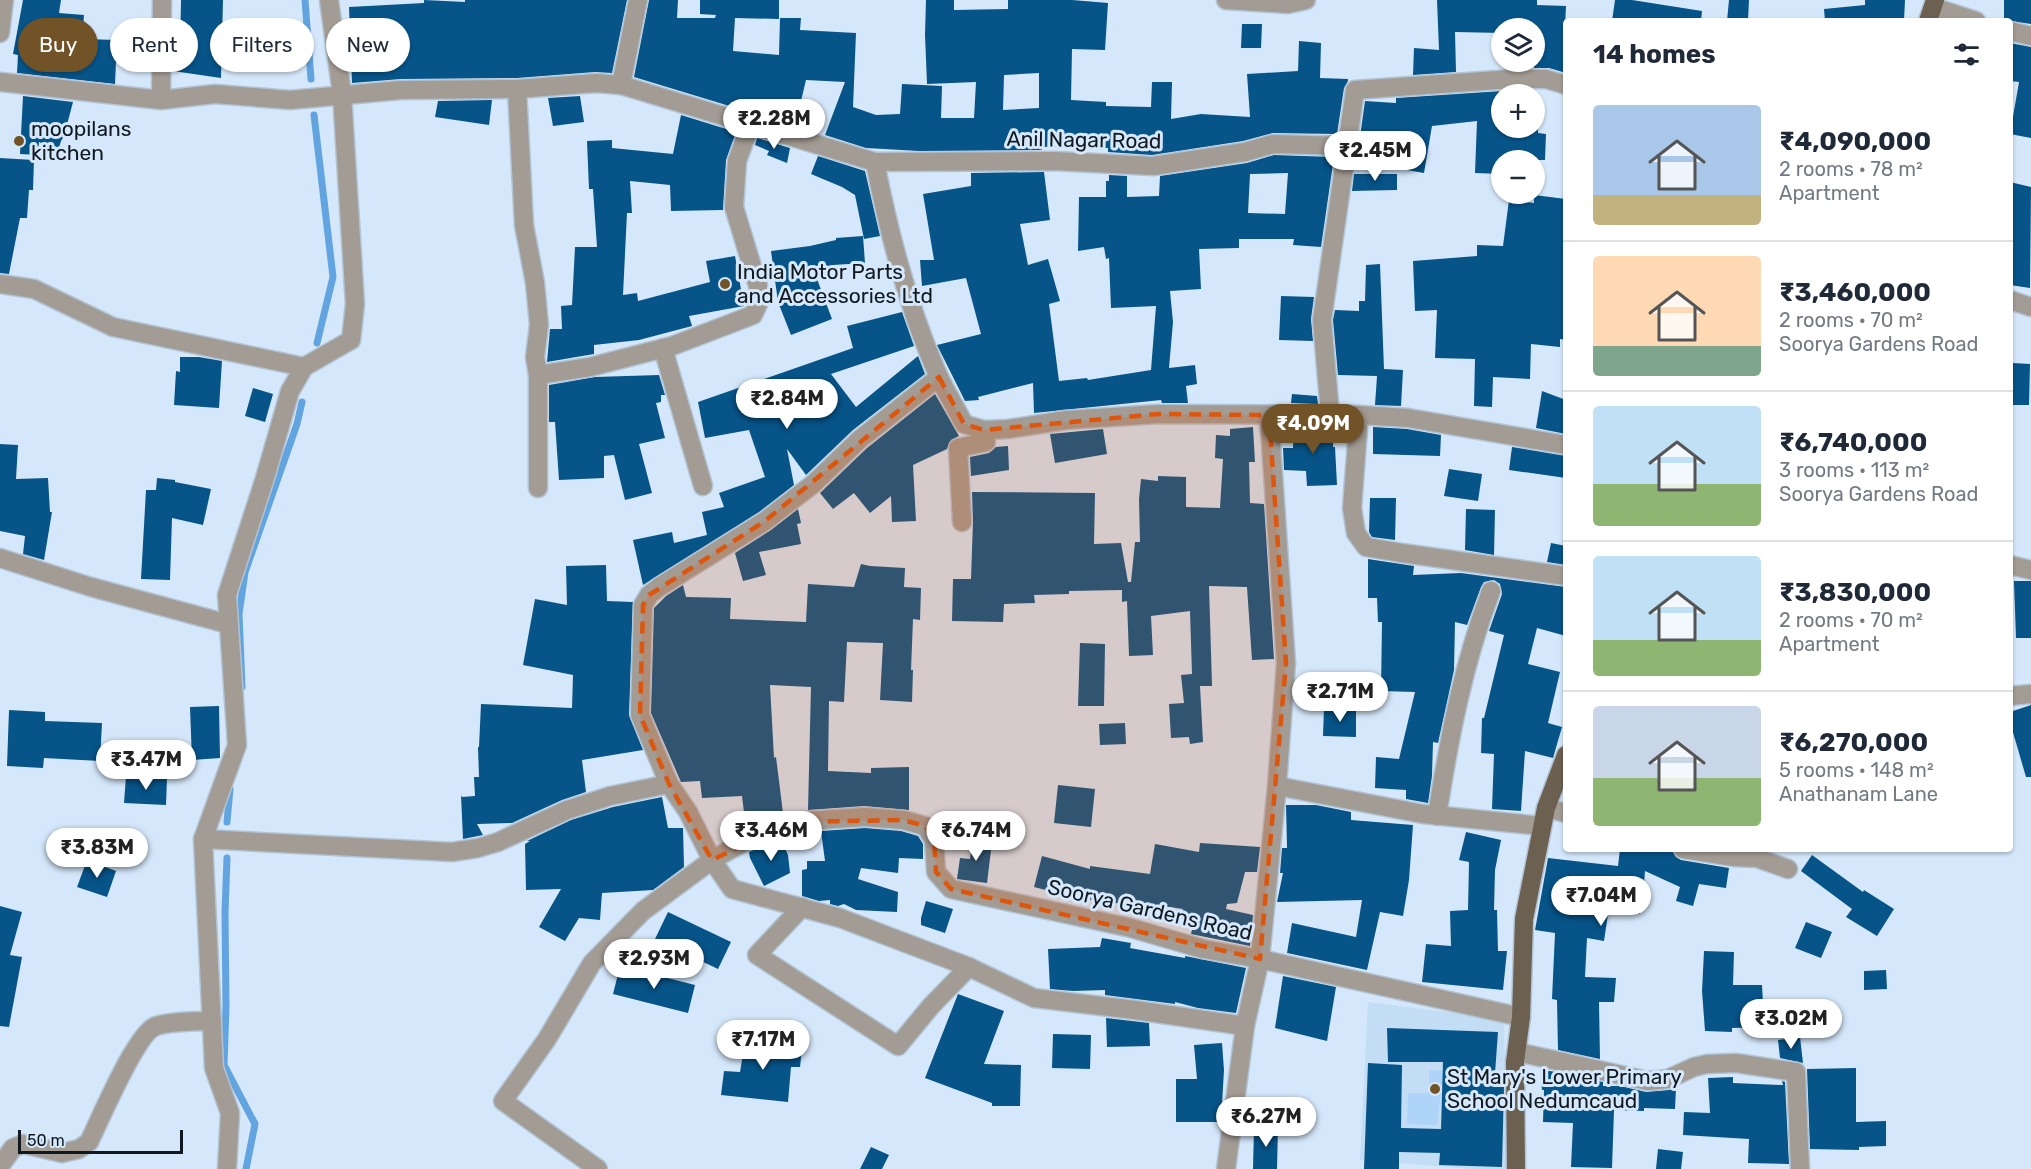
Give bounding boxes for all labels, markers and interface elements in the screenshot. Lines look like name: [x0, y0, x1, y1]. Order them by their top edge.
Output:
chip: Buy: [18, 18, 98, 72]
chip: Rent: [110, 18, 198, 72]
chip: Filters: [210, 18, 314, 72]
chip: New: [326, 18, 410, 72]
map controls: [1491, 18, 1545, 204]
button: layers: [1491, 18, 1545, 72]
icon: filters: [1950, 38, 1983, 71]
text: 14 homes: [1593, 39, 1716, 70]
button: +: [1491, 84, 1545, 138]
pin: ₹2.28M: [725, 99, 823, 150]
text: ₹2.28M: [737, 106, 811, 130]
place label: moopilans kitchen: [31, 116, 132, 165]
street label: Anil Nagar Road: [1006, 126, 1162, 153]
text: ₹4,090,000: [1779, 126, 1931, 157]
icon: home: [1641, 129, 1713, 201]
pin: ₹2.45M: [1326, 131, 1424, 182]
marker: moopilans kitchen: [12, 134, 26, 148]
text: ₹2.45M: [1338, 138, 1412, 162]
button: −: [1491, 150, 1545, 204]
text: 2 rooms · 78 m²: [1779, 157, 1923, 181]
text: Apartment: [1779, 181, 1880, 205]
place label: India Motor Parts and Accessories Ltd: [737, 259, 933, 308]
marker: India Motor Parts and Accessories Ltd: [718, 277, 732, 291]
text: ₹3,460,000: [1779, 277, 1931, 308]
icon: home: [1641, 280, 1713, 352]
text: 2 rooms · 70 m²: [1779, 308, 1923, 332]
text: Soorya Gardens Road: [1779, 332, 1978, 356]
pin: ₹2.84M: [738, 379, 836, 430]
text: ₹2.84M: [750, 386, 824, 410]
pin: ₹4.09M: [1264, 404, 1362, 455]
text: ₹4.09M: [1276, 411, 1350, 435]
text: ₹6,740,000: [1779, 427, 1927, 458]
icon: home: [1641, 430, 1713, 502]
text: 3 rooms · 113 m²: [1779, 458, 1929, 482]
text: Soorya Gardens Road: [1779, 482, 1978, 506]
text: ₹3,830,000: [1779, 577, 1931, 608]
icon: home: [1641, 580, 1713, 652]
text: 2 rooms · 70 m²: [1779, 608, 1923, 632]
text: Apartment: [1779, 632, 1880, 656]
pin: ₹2.71M: [1291, 672, 1389, 723]
text: ₹2.71M: [1306, 679, 1374, 703]
text: ₹6,270,000: [1779, 727, 1928, 758]
icon: home: [1641, 730, 1713, 802]
pin: ₹3.47M: [97, 740, 195, 791]
text: ₹3.47M: [110, 747, 182, 771]
text: 5 rooms · 148 m²: [1779, 758, 1934, 782]
text: Anathanam Lane: [1779, 782, 1938, 806]
pin: ₹3.46M: [722, 811, 820, 862]
pin: ₹6.74M: [927, 811, 1025, 862]
text: ₹3.46M: [734, 818, 808, 842]
text: ₹6.74M: [940, 818, 1012, 842]
pin: ₹3.83M: [48, 828, 146, 879]
text: ₹3.83M: [60, 835, 134, 859]
street label: Soorya Gardens Road: [1045, 874, 1255, 945]
pin: ₹7.04M: [1552, 876, 1650, 927]
text: ₹7.04M: [1565, 883, 1637, 907]
pin: ₹2.93M: [605, 939, 703, 990]
text: ₹2.93M: [618, 946, 690, 970]
pin: ₹3.02M: [1742, 999, 1840, 1050]
text: ₹3.02M: [1754, 1006, 1828, 1030]
pin: ₹7.17M: [714, 1020, 812, 1071]
text: ₹7.17M: [731, 1027, 795, 1051]
place label: St Mary's Lower Primary School Nedumcaud: [1447, 1064, 1682, 1113]
marker: St Mary's Lower Primary School Nedumcaud: [1428, 1082, 1442, 1096]
pin: ₹6.27M: [1217, 1097, 1315, 1148]
text: ₹6.27M: [1230, 1104, 1302, 1128]
scale bar: [18, 1127, 183, 1154]
text: 50 m: [27, 1131, 65, 1150]

